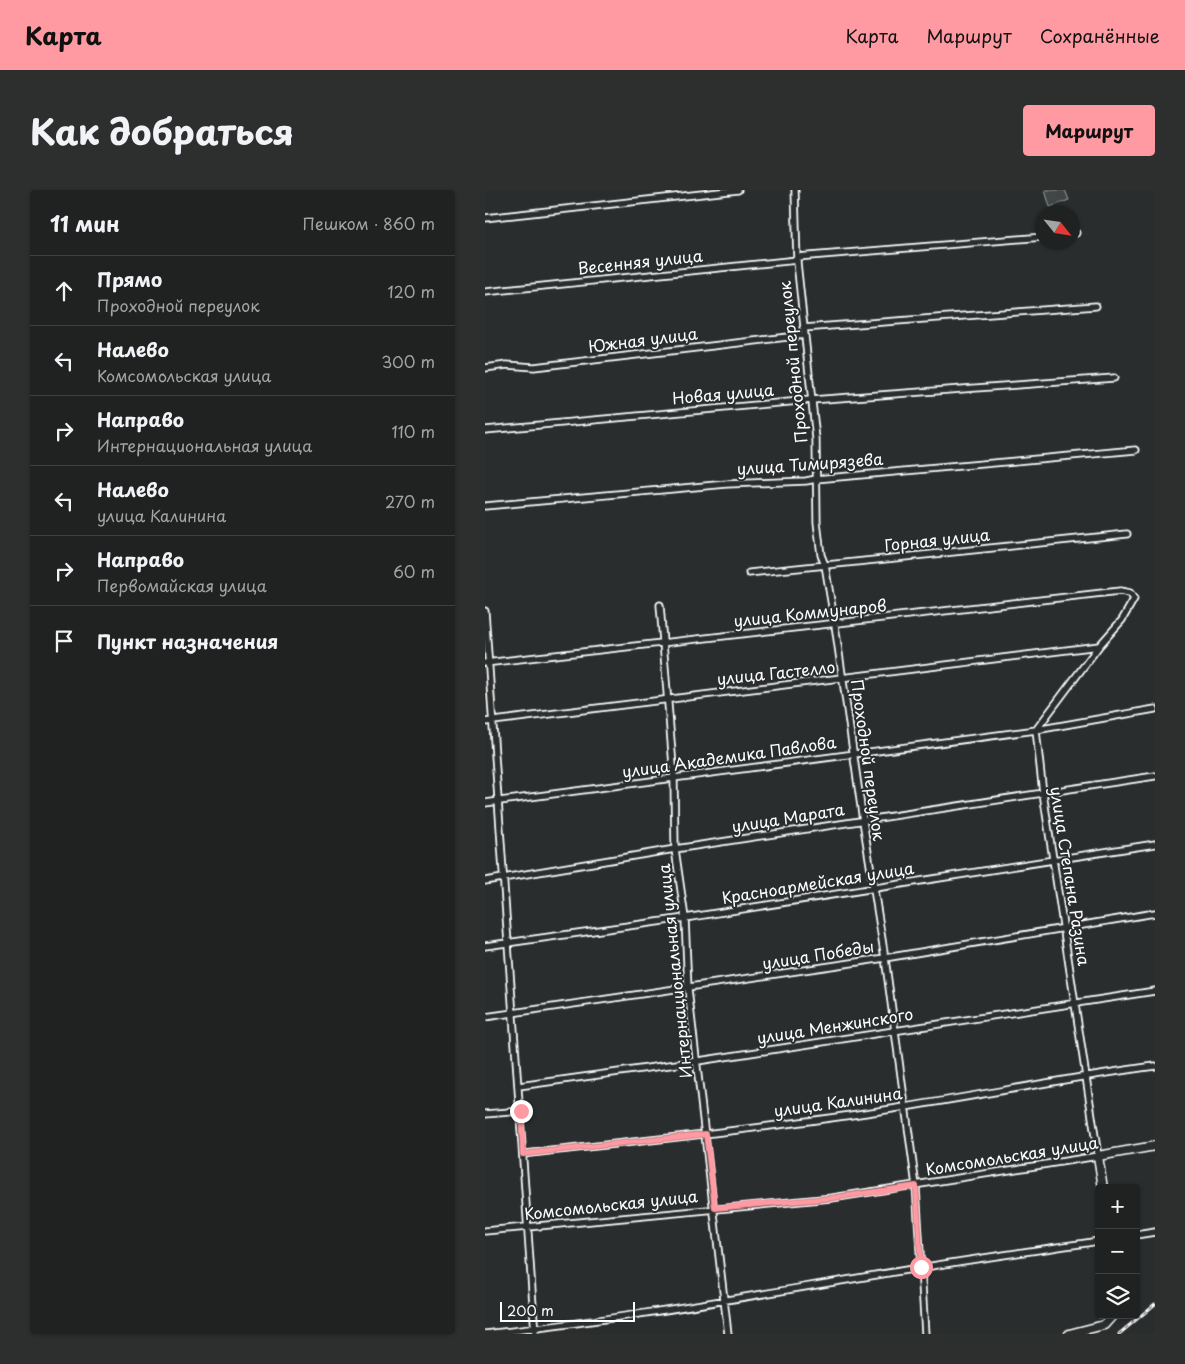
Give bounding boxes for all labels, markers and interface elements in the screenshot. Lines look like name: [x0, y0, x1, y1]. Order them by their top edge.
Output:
text: Карта: [25, 17, 102, 53]
text: Карта: [846, 22, 898, 49]
text: Маршрут: [926, 22, 1012, 49]
text: Сохранённые: [1040, 22, 1160, 49]
text: Как добраться: [30, 104, 294, 157]
button: Маршрут: [1023, 105, 1155, 156]
north arrow: [1035, 205, 1080, 250]
text: 11 мин: [50, 207, 120, 239]
text: Пешком · 860 m: [303, 211, 435, 235]
street label: Весенняя улица: [576, 243, 704, 280]
text: Прямо: [97, 265, 162, 293]
icon: ahead: [50, 277, 78, 305]
text: 120 m: [388, 279, 435, 303]
street label: Проходной переулок: [772, 279, 812, 444]
text: Проходной переулок: [97, 293, 260, 317]
street label: Южная улица: [587, 320, 699, 358]
text: Налево: [97, 335, 169, 363]
icon: left: [50, 347, 78, 375]
text: 300 m: [381, 349, 435, 373]
text: Комсомольская улица: [97, 363, 271, 387]
street label: Новая улица: [671, 377, 775, 409]
text: Направо: [97, 405, 184, 433]
icon: right: [50, 417, 78, 445]
text: 110 m: [392, 419, 435, 443]
text: Интернациональная улица: [97, 433, 312, 457]
street label: улица Тимирязева: [736, 446, 884, 480]
text: Налево: [97, 475, 169, 503]
icon: left: [50, 487, 78, 515]
text: 270 m: [385, 489, 435, 513]
text: улица Калинина: [97, 503, 226, 527]
street label: Горная улица: [883, 522, 991, 556]
text: Направо: [97, 545, 184, 573]
icon: right: [50, 557, 78, 585]
text: 60 m: [393, 559, 435, 583]
text: Первомайская улица: [97, 573, 267, 597]
street label: улица Коммунаров: [732, 592, 888, 632]
icon: arrive: [50, 627, 78, 655]
text: Пункт назначения: [97, 627, 278, 655]
street label: улица Гастелло: [715, 654, 836, 690]
street label: Проходной переулок: [846, 678, 892, 843]
street label: улица Академика Павлова: [620, 729, 837, 783]
street label: улица Степана Разина: [1045, 785, 1097, 967]
street label: улица Марата: [730, 796, 846, 838]
street label: Красноармейская улица: [720, 855, 916, 909]
street label: Интернациональная улица: [651, 863, 697, 1079]
street label: улица Победы: [760, 933, 875, 975]
street label: улица Менжинского: [755, 1001, 915, 1049]
street label: улица Калинина: [772, 1080, 904, 1122]
route end: [510, 1100, 533, 1123]
street label: Комсомольская улица: [924, 1130, 1100, 1181]
street label: Комсомольская улица: [523, 1183, 699, 1225]
map controls: [1095, 1184, 1140, 1319]
button: +: [1095, 1184, 1140, 1229]
button: −: [1095, 1229, 1140, 1274]
route start: [910, 1256, 933, 1279]
button: layers: [1095, 1274, 1140, 1319]
scale bar: [500, 1299, 635, 1322]
text: 200 m: [507, 1300, 554, 1321]

